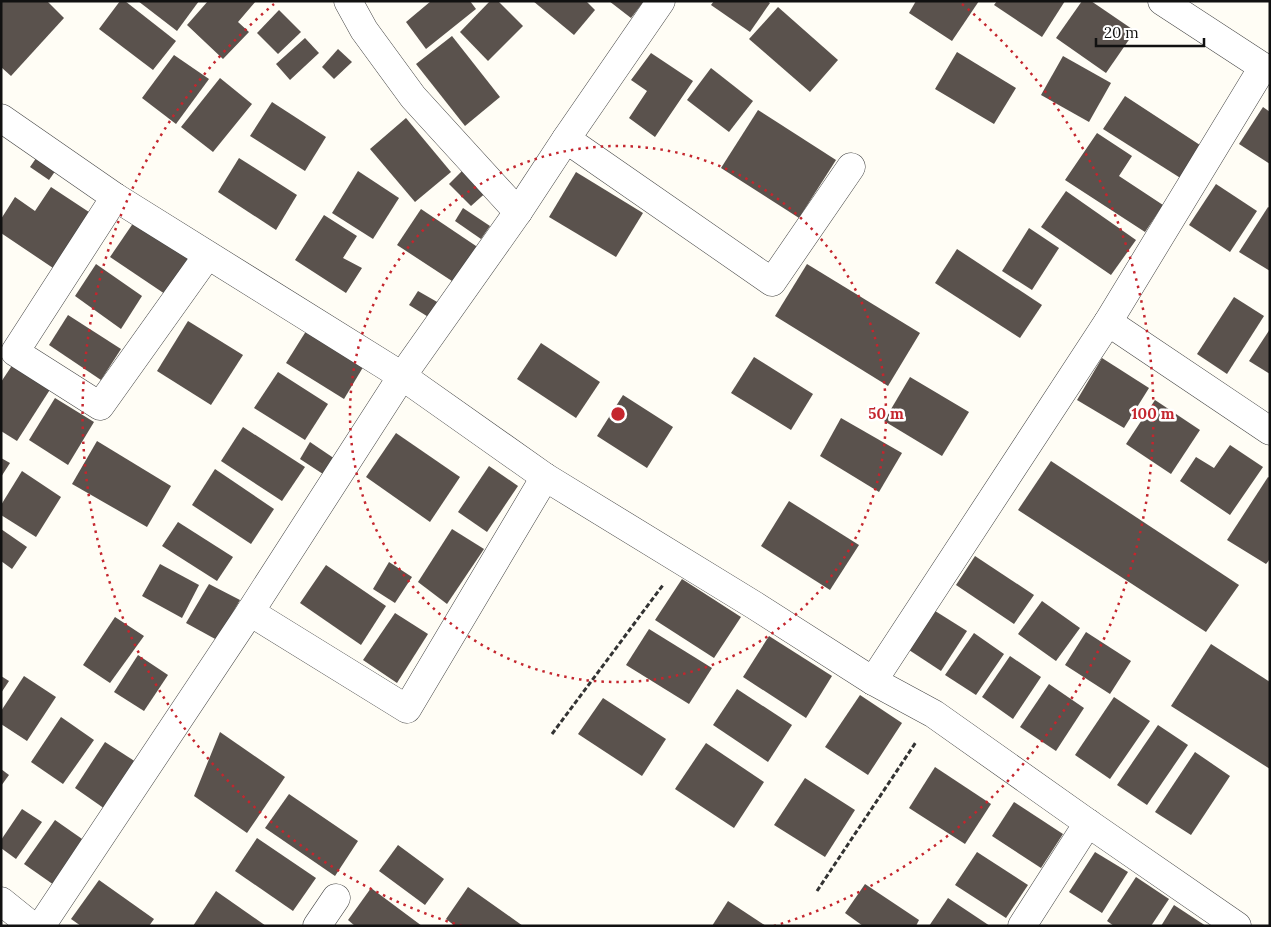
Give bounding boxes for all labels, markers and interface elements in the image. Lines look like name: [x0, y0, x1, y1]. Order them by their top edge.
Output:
scale bar: [1096, 15, 1204, 47]
text: 20 m: [1104, 23, 1139, 42]
text: 50 m: [868, 404, 904, 423]
text: 100 m: [1132, 404, 1175, 423]
centre of rings: [609, 405, 627, 423]

